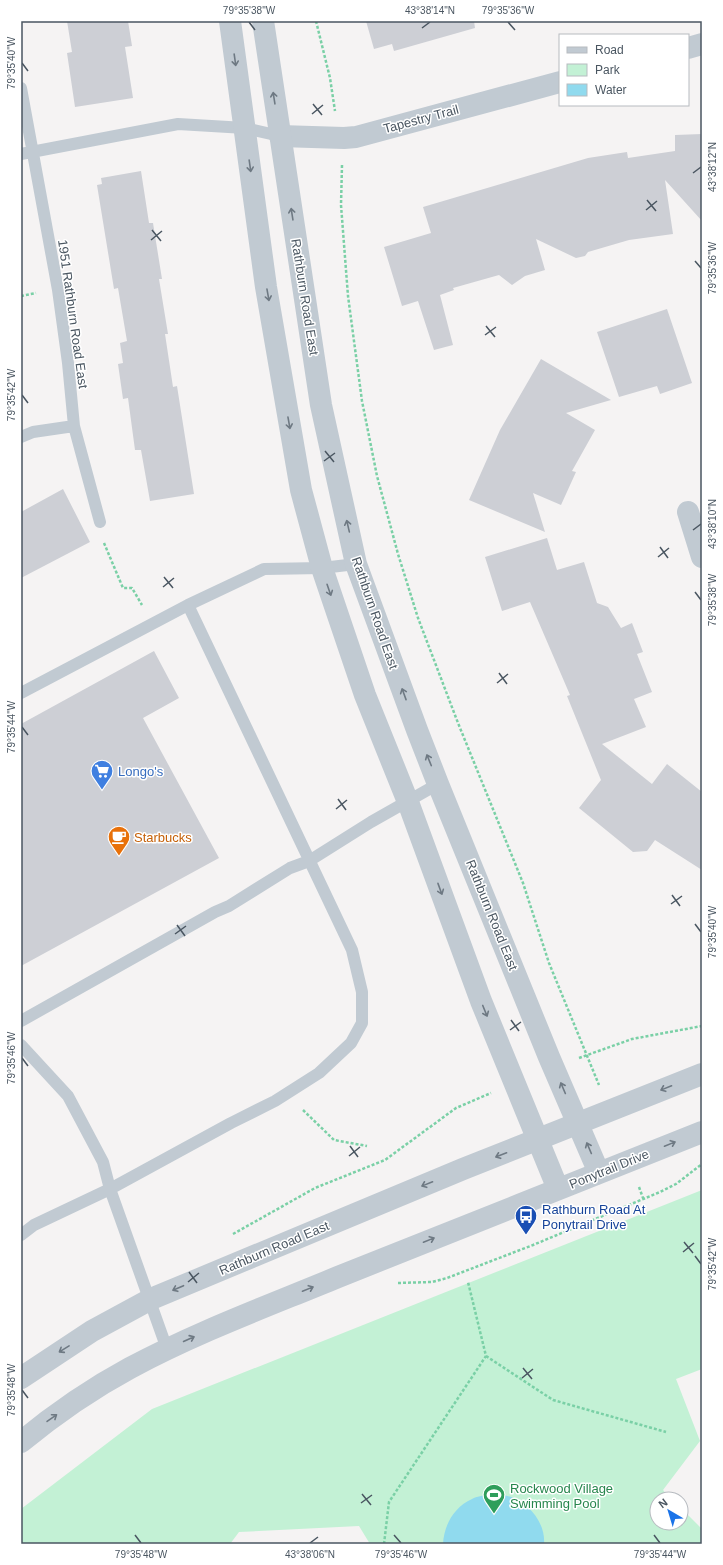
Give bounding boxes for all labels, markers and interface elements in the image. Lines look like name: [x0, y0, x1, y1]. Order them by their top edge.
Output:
text: 79°35'38"W: [223, 5, 276, 16]
text: 43°38'14"N: [405, 5, 455, 16]
text: 79°35'36"W: [482, 5, 535, 16]
legend: [559, 34, 689, 106]
text: 79°35'40"W: [6, 36, 17, 89]
text: Road: [595, 43, 624, 57]
one-way arrow: [231, 53, 239, 66]
text: Park: [595, 63, 621, 77]
text: Water: [595, 83, 627, 97]
one-way arrow: [270, 91, 278, 104]
street label: Tapestry Trail: [382, 102, 460, 136]
text: 43°38'12"N: [707, 142, 718, 192]
one-way arrow: [246, 159, 254, 172]
one-way arrow: [288, 208, 296, 221]
street label: Rathburn Road East: [288, 238, 322, 357]
street label: 1951 Rathburn Road East: [55, 239, 91, 390]
text: 79°35'36"W: [707, 241, 718, 294]
one-way arrow: [264, 288, 272, 301]
text: 79°35'42"W: [6, 368, 17, 421]
one-way arrow: [285, 417, 293, 430]
text: 43°38'10"N: [707, 499, 718, 549]
one-way arrow: [343, 519, 351, 532]
street label: Rathburn Road East: [349, 555, 401, 671]
text: 79°35'38"W: [707, 573, 718, 626]
one-way arrow: [326, 584, 334, 596]
one-way arrow: [399, 688, 407, 700]
text: 79°35'44"W: [6, 700, 17, 753]
one-way arrow: [425, 755, 432, 767]
supermarket icon: Longo's: [89, 758, 115, 791]
place label: Longo's: [118, 764, 164, 779]
cafe icon: Starbucks: [106, 824, 132, 857]
place label: Starbucks: [134, 830, 192, 845]
street label: Rathburn Road East: [463, 858, 521, 973]
one-way arrow: [437, 882, 444, 895]
text: 79°35'40"W: [707, 905, 718, 958]
one-way arrow: [481, 1004, 489, 1016]
text: 79°35'46"W: [6, 1031, 17, 1084]
one-way arrow: [559, 1083, 566, 1095]
one-way arrow: [660, 1085, 672, 1093]
one-way arrow: [664, 1140, 676, 1148]
one-way arrow: [584, 1143, 592, 1155]
street label: Ponytrail Drive: [567, 1146, 651, 1192]
one-way arrow: [496, 1151, 508, 1159]
one-way arrow: [422, 1181, 434, 1189]
place label: Rathburn Road At Ponytrail Drive: [542, 1202, 646, 1232]
bus stop icon: Rathburn Road At Ponytrail Drive: [513, 1203, 539, 1236]
street label: Rathburn Road East: [217, 1218, 332, 1278]
one-way arrow: [422, 1236, 434, 1244]
text: 79°35'42"W: [707, 1237, 718, 1290]
one-way arrow: [172, 1285, 184, 1292]
one-way arrow: [302, 1285, 314, 1292]
one-way arrow: [182, 1335, 194, 1342]
one-way arrow: [59, 1345, 70, 1353]
text: 79°35'48"W: [6, 1363, 17, 1416]
one-way arrow: [46, 1414, 57, 1422]
place label: Rockwood Village Swimming Pool: [510, 1481, 613, 1511]
sports icon: Rockwood Village Swimming Pool: [481, 1482, 507, 1515]
north arrow: [649, 1491, 689, 1531]
text: N: [656, 1496, 670, 1510]
text: 79°35'48"W: [115, 1549, 168, 1560]
text: 43°38'06"N: [285, 1549, 335, 1560]
text: 79°35'46"W: [375, 1549, 428, 1560]
text: 79°35'44"W: [634, 1549, 687, 1560]

